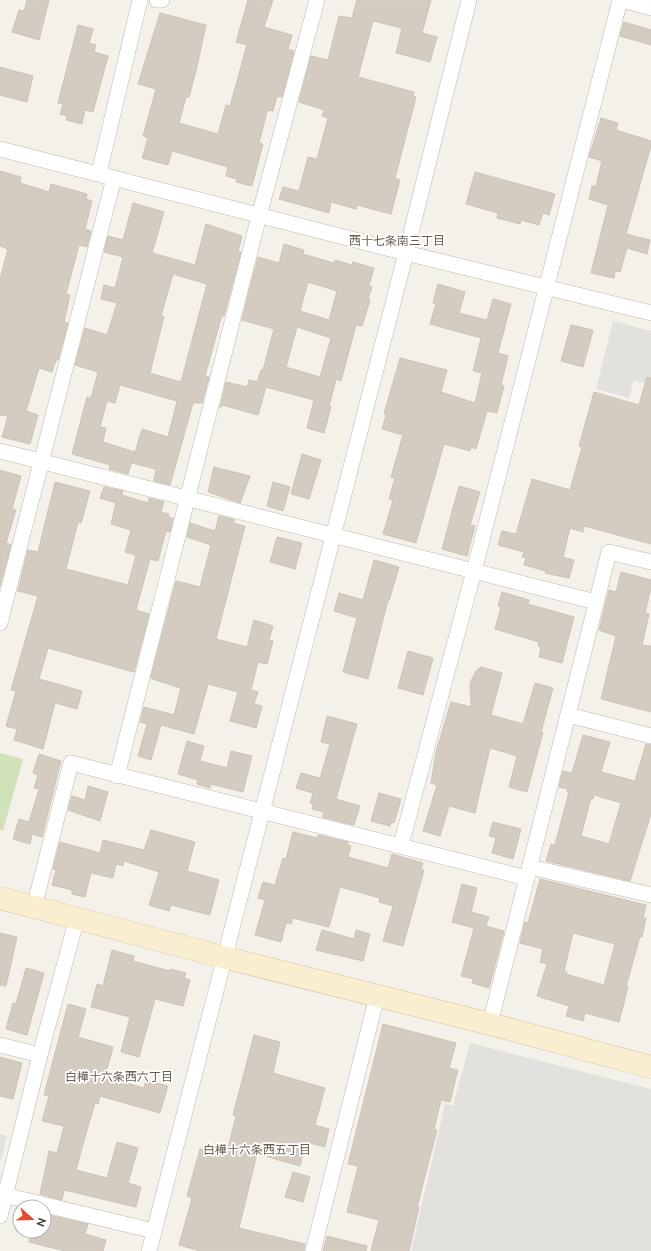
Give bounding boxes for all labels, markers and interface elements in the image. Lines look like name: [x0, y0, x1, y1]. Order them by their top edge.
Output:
district label: 西十七条南三丁目: [349, 234, 445, 248]
district label: 白樺十六条西六丁目: [65, 1070, 173, 1084]
district label: 白樺十六条西五丁目: [203, 1143, 311, 1157]
north arrow: [12, 1199, 52, 1239]
text: N: [33, 1216, 48, 1228]

